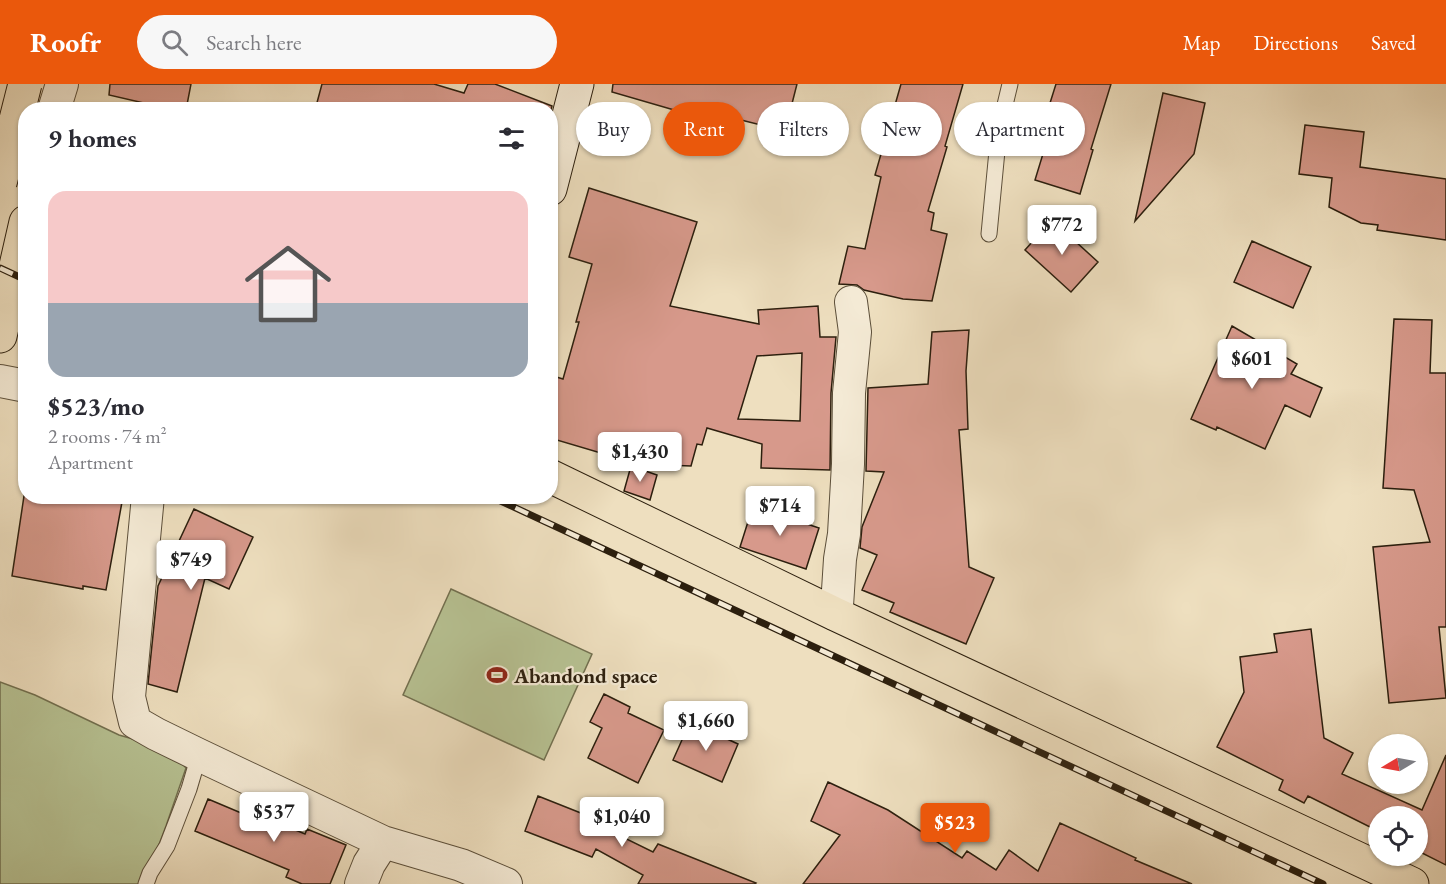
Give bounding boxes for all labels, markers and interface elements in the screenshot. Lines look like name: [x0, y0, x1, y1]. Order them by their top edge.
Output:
search box: [137, 15, 557, 69]
text: Roofr: [30, 24, 101, 60]
icon: search: [158, 26, 191, 59]
text: Search here: [206, 28, 302, 57]
text: Map: [1183, 29, 1220, 56]
text: Directions: [1253, 29, 1338, 56]
text: Saved: [1371, 29, 1416, 56]
chip: Buy: [576, 102, 651, 156]
chip: Rent: [663, 102, 745, 156]
chip: Filters: [757, 102, 849, 156]
chip: New: [861, 102, 942, 156]
chip: Apartment: [954, 102, 1085, 156]
text: 9 homes: [48, 121, 137, 155]
icon: filters: [495, 122, 528, 155]
pin: $772: [1026, 205, 1098, 256]
text: $772: [1042, 211, 1082, 237]
icon: home: [234, 230, 342, 338]
pin: $601: [1216, 339, 1288, 390]
text: $601: [1232, 345, 1272, 371]
text: $523/mo: [48, 389, 144, 423]
text: 2 rooms · 74 m²: [48, 423, 167, 449]
pin: $1,430: [591, 432, 689, 483]
text: $1,430: [612, 438, 668, 464]
text: Apartment: [48, 449, 133, 475]
pin: $714: [744, 486, 816, 537]
text: $714: [760, 492, 800, 518]
pin: $749: [155, 540, 227, 591]
text: $749: [171, 546, 211, 572]
place label: Abandond space: [513, 662, 658, 689]
sports icon: Abandond space: [485, 663, 509, 687]
pin: $1,660: [657, 701, 755, 752]
text: $1,660: [678, 707, 734, 733]
north arrow: [1368, 734, 1428, 794]
map controls: [1368, 734, 1428, 866]
pin: $537: [238, 792, 310, 843]
pin: $1,040: [573, 797, 671, 848]
text: $537: [254, 798, 294, 824]
text: $1,040: [594, 803, 650, 829]
pin: $523: [919, 803, 991, 854]
button: locate: [1368, 806, 1428, 866]
text: $523: [935, 809, 975, 835]

